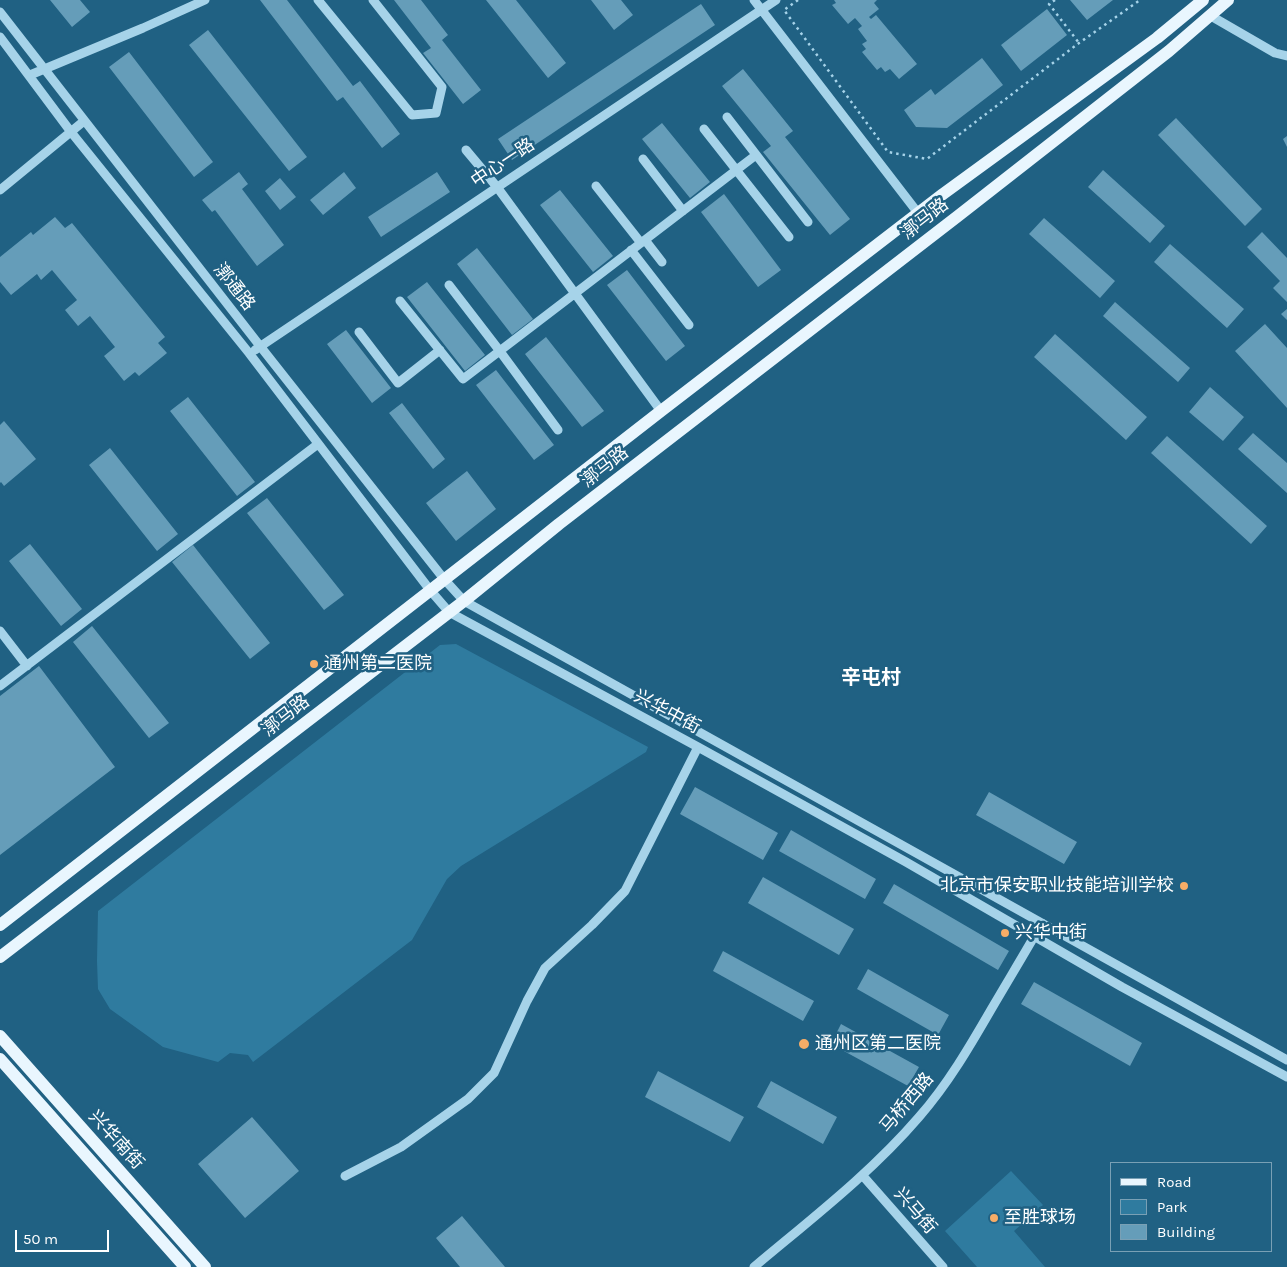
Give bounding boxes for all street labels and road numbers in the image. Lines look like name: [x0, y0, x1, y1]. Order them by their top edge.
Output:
street label: 中心一路: [467, 134, 539, 192]
street label: 漷马路: [897, 194, 953, 244]
street label: 漷通路: [209, 259, 259, 315]
street label: 漷马路: [577, 442, 633, 492]
street label: 兴华中街: [630, 686, 704, 738]
street label: 漷马路: [258, 691, 314, 741]
street label: 马桥西路: [876, 1068, 938, 1138]
street label: 兴华南街: [84, 1106, 148, 1174]
street label: 兴马街: [889, 1184, 941, 1238]

